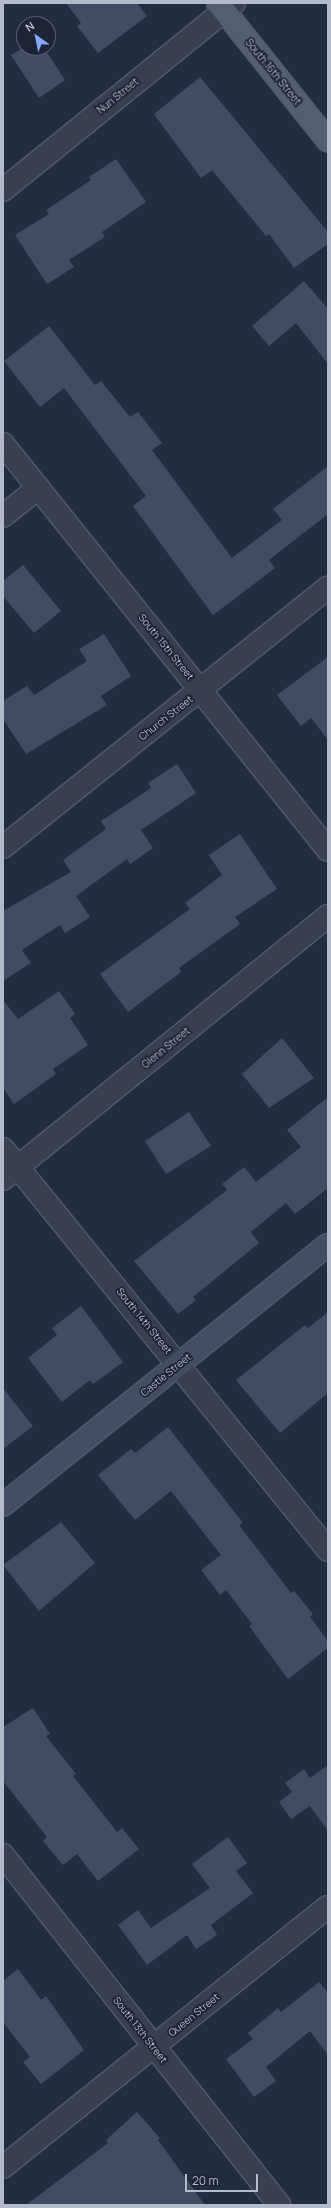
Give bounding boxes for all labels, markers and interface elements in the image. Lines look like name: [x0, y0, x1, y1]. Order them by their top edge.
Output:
north arrow: [16, 16, 56, 56]
text: N: [22, 18, 37, 35]
street label: South 16th Street: [243, 37, 303, 107]
street label: Nun Street: [95, 76, 141, 116]
street label: South 15th Street: [136, 612, 196, 682]
street label: Church Street: [137, 693, 195, 743]
street label: Glenn Street: [140, 1025, 192, 1071]
street label: South 14th Street: [114, 1286, 174, 1356]
street label: Castle Street: [138, 1351, 194, 1399]
street label: Queen Street: [166, 1991, 222, 2039]
street label: South 13th Street: [110, 1995, 170, 2065]
scale bar: [187, 2166, 260, 2192]
text: 20 m: [192, 2172, 219, 2189]

